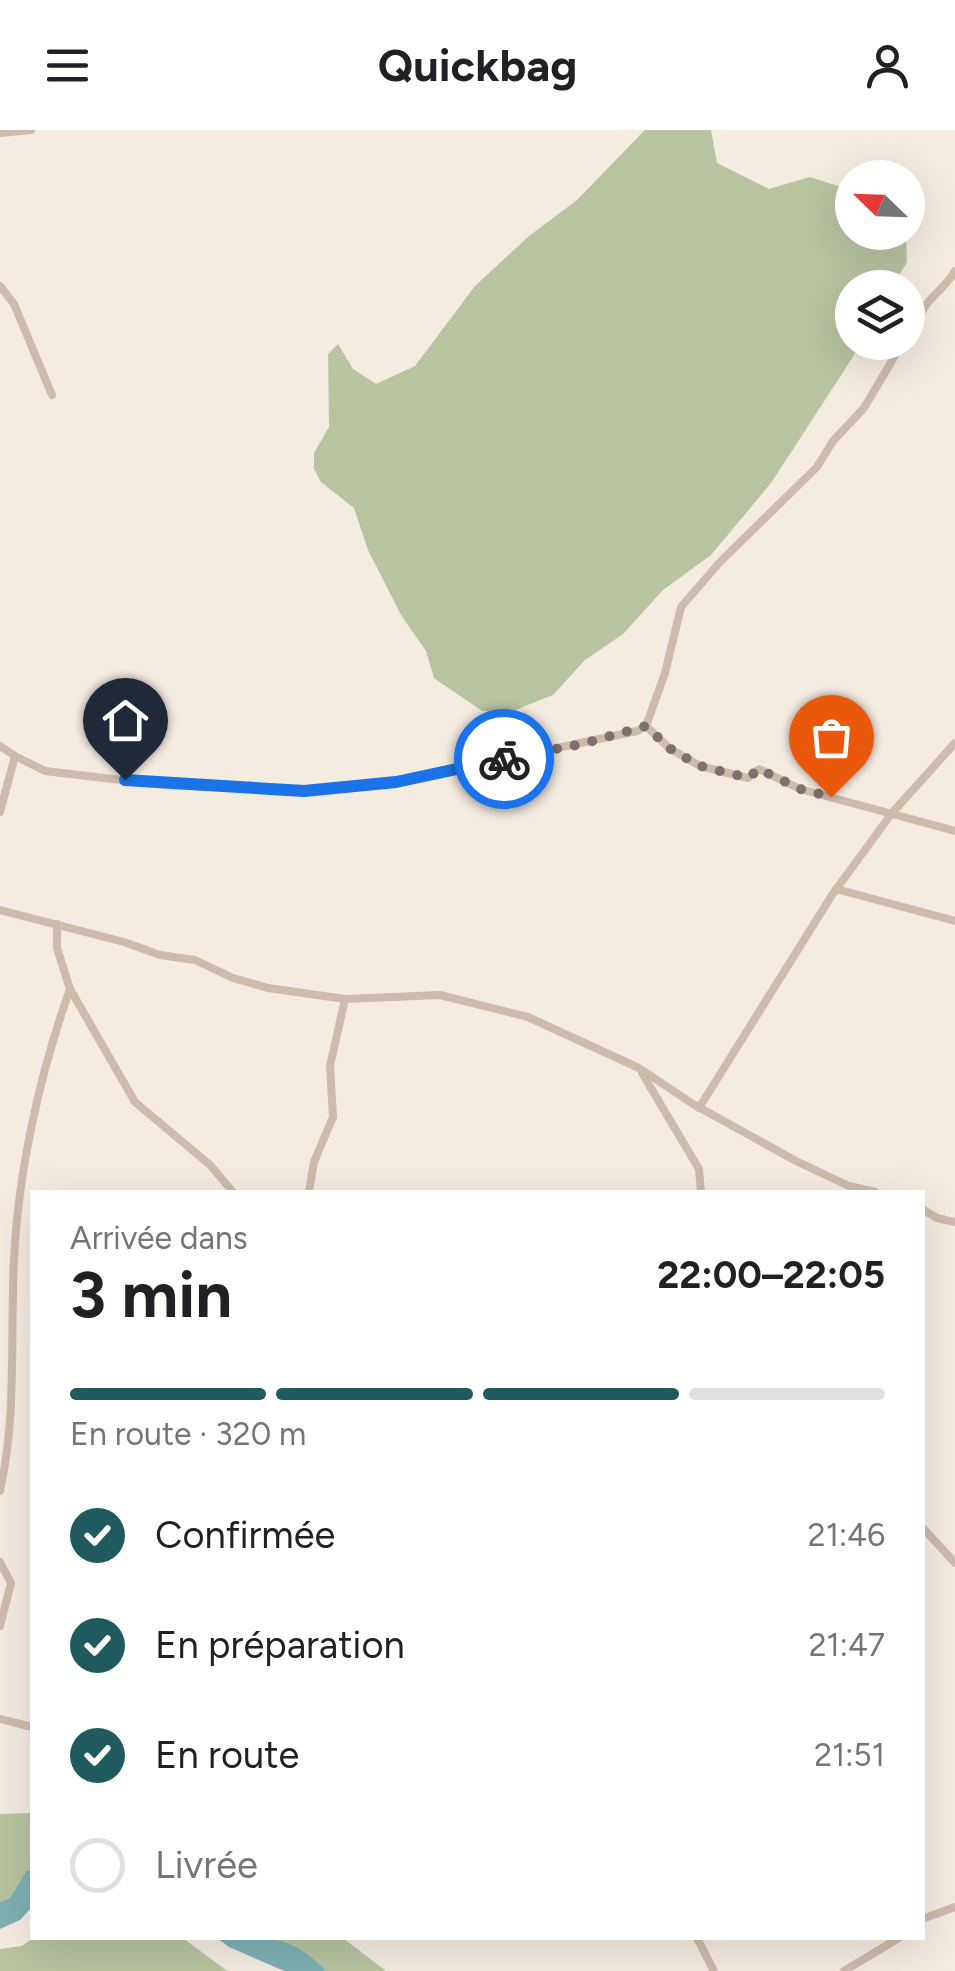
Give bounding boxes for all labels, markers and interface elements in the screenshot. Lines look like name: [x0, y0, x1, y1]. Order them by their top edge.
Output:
icon: menu: [40, 38, 95, 93]
text: Quickbag: [378, 38, 577, 92]
icon: person: [860, 38, 915, 93]
north arrow: [835, 160, 925, 250]
map controls: [835, 160, 925, 360]
button: layers: [835, 270, 925, 360]
pin: [83, 678, 168, 781]
icon: home: [98, 693, 153, 748]
pin: [789, 695, 874, 798]
courier: [454, 709, 554, 809]
icon: bag: [804, 710, 859, 765]
icon: bike: [477, 732, 532, 787]
text: Arrivée dans: [70, 1219, 248, 1257]
text: 22:00–22:05: [657, 1252, 885, 1298]
text: 3 min: [70, 1255, 232, 1333]
text: En route · 320 m: [70, 1415, 306, 1453]
icon: check: [70, 1508, 125, 1563]
text: Confirmée: [155, 1512, 335, 1558]
text: 21:46: [808, 1516, 885, 1554]
icon: check: [70, 1618, 125, 1673]
text: En préparation: [155, 1622, 405, 1668]
text: 21:47: [809, 1626, 885, 1664]
icon: check: [70, 1728, 125, 1783]
text: En route: [155, 1732, 299, 1778]
text: 21:51: [814, 1736, 885, 1774]
text: Livrée: [155, 1842, 258, 1888]

